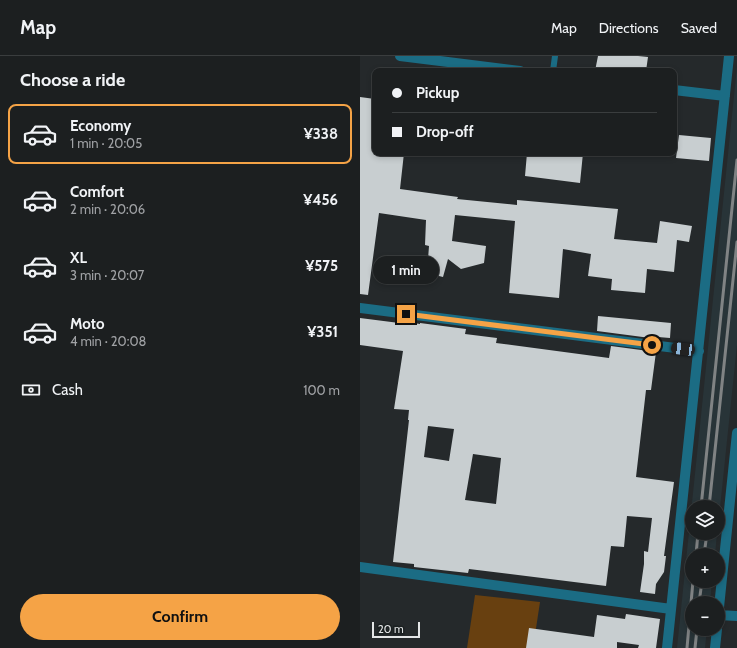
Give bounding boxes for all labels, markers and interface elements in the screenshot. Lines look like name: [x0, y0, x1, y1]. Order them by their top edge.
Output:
text: Map: [20, 16, 56, 39]
text: Map: [551, 19, 577, 37]
text: Directions: [599, 19, 659, 37]
text: Saved: [681, 19, 717, 37]
text: Choose a ride: [20, 69, 125, 91]
text: Pickup: [416, 84, 459, 102]
icon: car: [22, 116, 58, 152]
text: Economy: [70, 117, 131, 135]
text: Drop-off: [416, 123, 474, 141]
text: ¥338: [304, 125, 338, 143]
text: 1 min · 20:05: [70, 135, 142, 151]
icon: car: [22, 182, 58, 218]
text: Comfort: [70, 183, 124, 201]
text: ¥456: [303, 191, 338, 209]
text: 2 min · 20:06: [70, 201, 145, 217]
icon: car: [22, 248, 58, 284]
text: XL: [70, 249, 87, 267]
callout: 1 min: [373, 256, 439, 284]
text: ¥575: [305, 257, 338, 275]
text: 1 min: [391, 262, 421, 278]
text: 3 min · 20:07: [70, 267, 144, 283]
route end: [397, 305, 415, 323]
icon: car: [22, 314, 58, 350]
text: Moto: [70, 315, 104, 333]
text: ¥351: [307, 323, 338, 341]
text: 4 min · 20:08: [70, 333, 146, 349]
route start: [643, 336, 661, 354]
car: [670, 342, 696, 356]
icon: cash: [20, 379, 42, 401]
text: Cash: [52, 381, 83, 399]
text: 100 m: [303, 382, 340, 398]
map controls: [685, 500, 725, 636]
button: layers: [685, 500, 725, 540]
button: +: [685, 548, 725, 588]
button: Confirm: [20, 594, 340, 640]
button: −: [685, 596, 725, 636]
scale bar: [372, 620, 420, 639]
text: 20 m: [378, 622, 404, 636]

